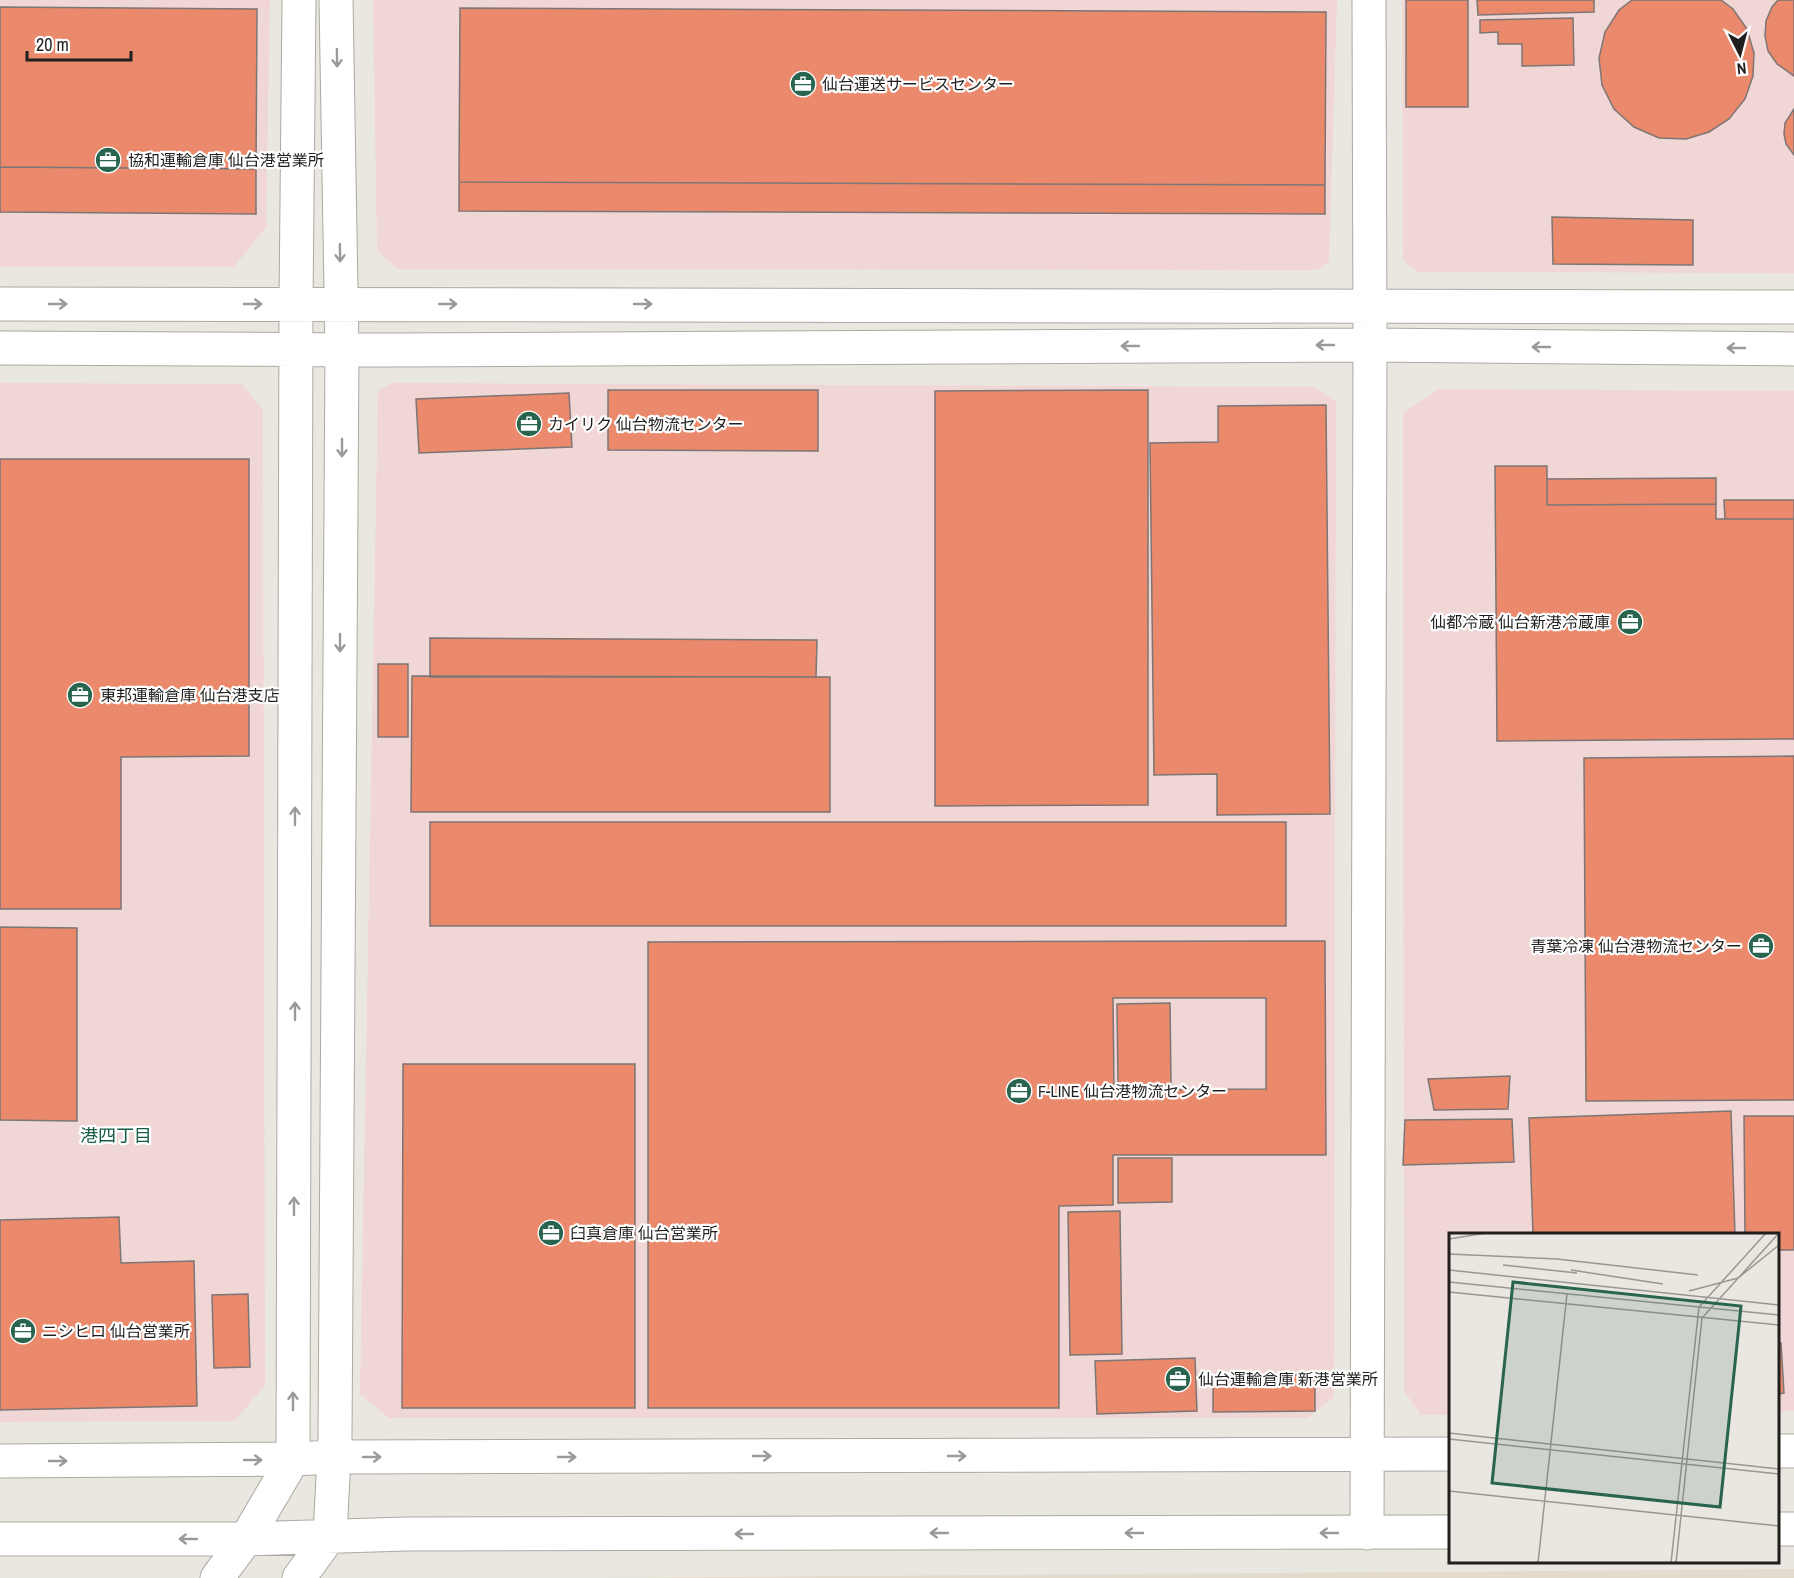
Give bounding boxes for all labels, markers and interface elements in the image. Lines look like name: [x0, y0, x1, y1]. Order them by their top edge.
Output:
scale bar: [27, 24, 130, 62]
north arrow: [1710, 24, 1770, 84]
text: 20 m: [36, 32, 69, 57]
one-way arrow: [331, 48, 343, 68]
text: N: [1736, 57, 1747, 80]
office icon: 仙台運送サービスセンター: [788, 69, 818, 99]
place label: 仙台運送サービスセンター: [822, 73, 1014, 95]
office icon: 協和運輸倉庫 仙台港営業所: [93, 145, 123, 175]
place label: 協和運輸倉庫 仙台港営業所: [128, 149, 324, 171]
one-way arrow: [334, 243, 346, 263]
one-way arrow: [48, 298, 68, 310]
one-way arrow: [243, 298, 263, 310]
one-way arrow: [438, 298, 458, 310]
one-way arrow: [633, 298, 653, 310]
one-way arrow: [1120, 340, 1140, 352]
one-way arrow: [1315, 340, 1335, 351]
one-way arrow: [1531, 341, 1551, 352]
one-way arrow: [1726, 342, 1746, 354]
office icon: カイリク 仙台物流センター: [514, 409, 544, 439]
place label: カイリク 仙台物流センター: [548, 413, 744, 435]
one-way arrow: [336, 438, 348, 458]
office icon: 仙都冷蔵 仙台新港冷蔵庫: [1615, 607, 1645, 637]
place label: 仙都冷蔵 仙台新港冷蔵庫: [1430, 611, 1610, 633]
one-way arrow: [334, 633, 346, 653]
office icon: 東邦運輸倉庫 仙台港支店: [65, 680, 95, 710]
place label: 東邦運輸倉庫 仙台港支店: [100, 684, 280, 706]
one-way arrow: [289, 806, 301, 826]
office icon: 青葉冷凍 仙台港物流センター: [1746, 931, 1776, 961]
place label: 青葉冷凍 仙台港物流センター: [1530, 935, 1742, 957]
one-way arrow: [289, 1001, 301, 1021]
office icon: F-LINE 仙台港物流センター: [1004, 1076, 1034, 1106]
place label: F-LINE 仙台港物流センター: [1038, 1080, 1227, 1102]
district label: 港四丁目: [80, 1123, 152, 1148]
one-way arrow: [288, 1196, 300, 1216]
office icon: 臼真倉庫 仙台営業所: [536, 1218, 566, 1248]
place label: 臼真倉庫 仙台営業所: [570, 1222, 718, 1244]
inset map: [1449, 1233, 1779, 1563]
office icon: ニシヒロ 仙台営業所: [8, 1316, 38, 1346]
place label: ニシヒロ 仙台営業所: [42, 1320, 190, 1342]
office icon: 仙台運輸倉庫 新港営業所: [1163, 1364, 1193, 1394]
place label: 仙台運輸倉庫 新港営業所: [1198, 1368, 1378, 1390]
one-way arrow: [287, 1391, 299, 1411]
one-way arrow: [752, 1450, 772, 1462]
one-way arrow: [947, 1450, 967, 1461]
one-way arrow: [362, 1451, 382, 1463]
one-way arrow: [557, 1451, 577, 1463]
one-way arrow: [243, 1454, 263, 1466]
one-way arrow: [48, 1455, 68, 1467]
one-way arrow: [930, 1527, 950, 1539]
one-way arrow: [1125, 1527, 1145, 1539]
one-way arrow: [1320, 1527, 1340, 1539]
one-way arrow: [735, 1528, 755, 1539]
one-way arrow: [178, 1533, 198, 1545]

